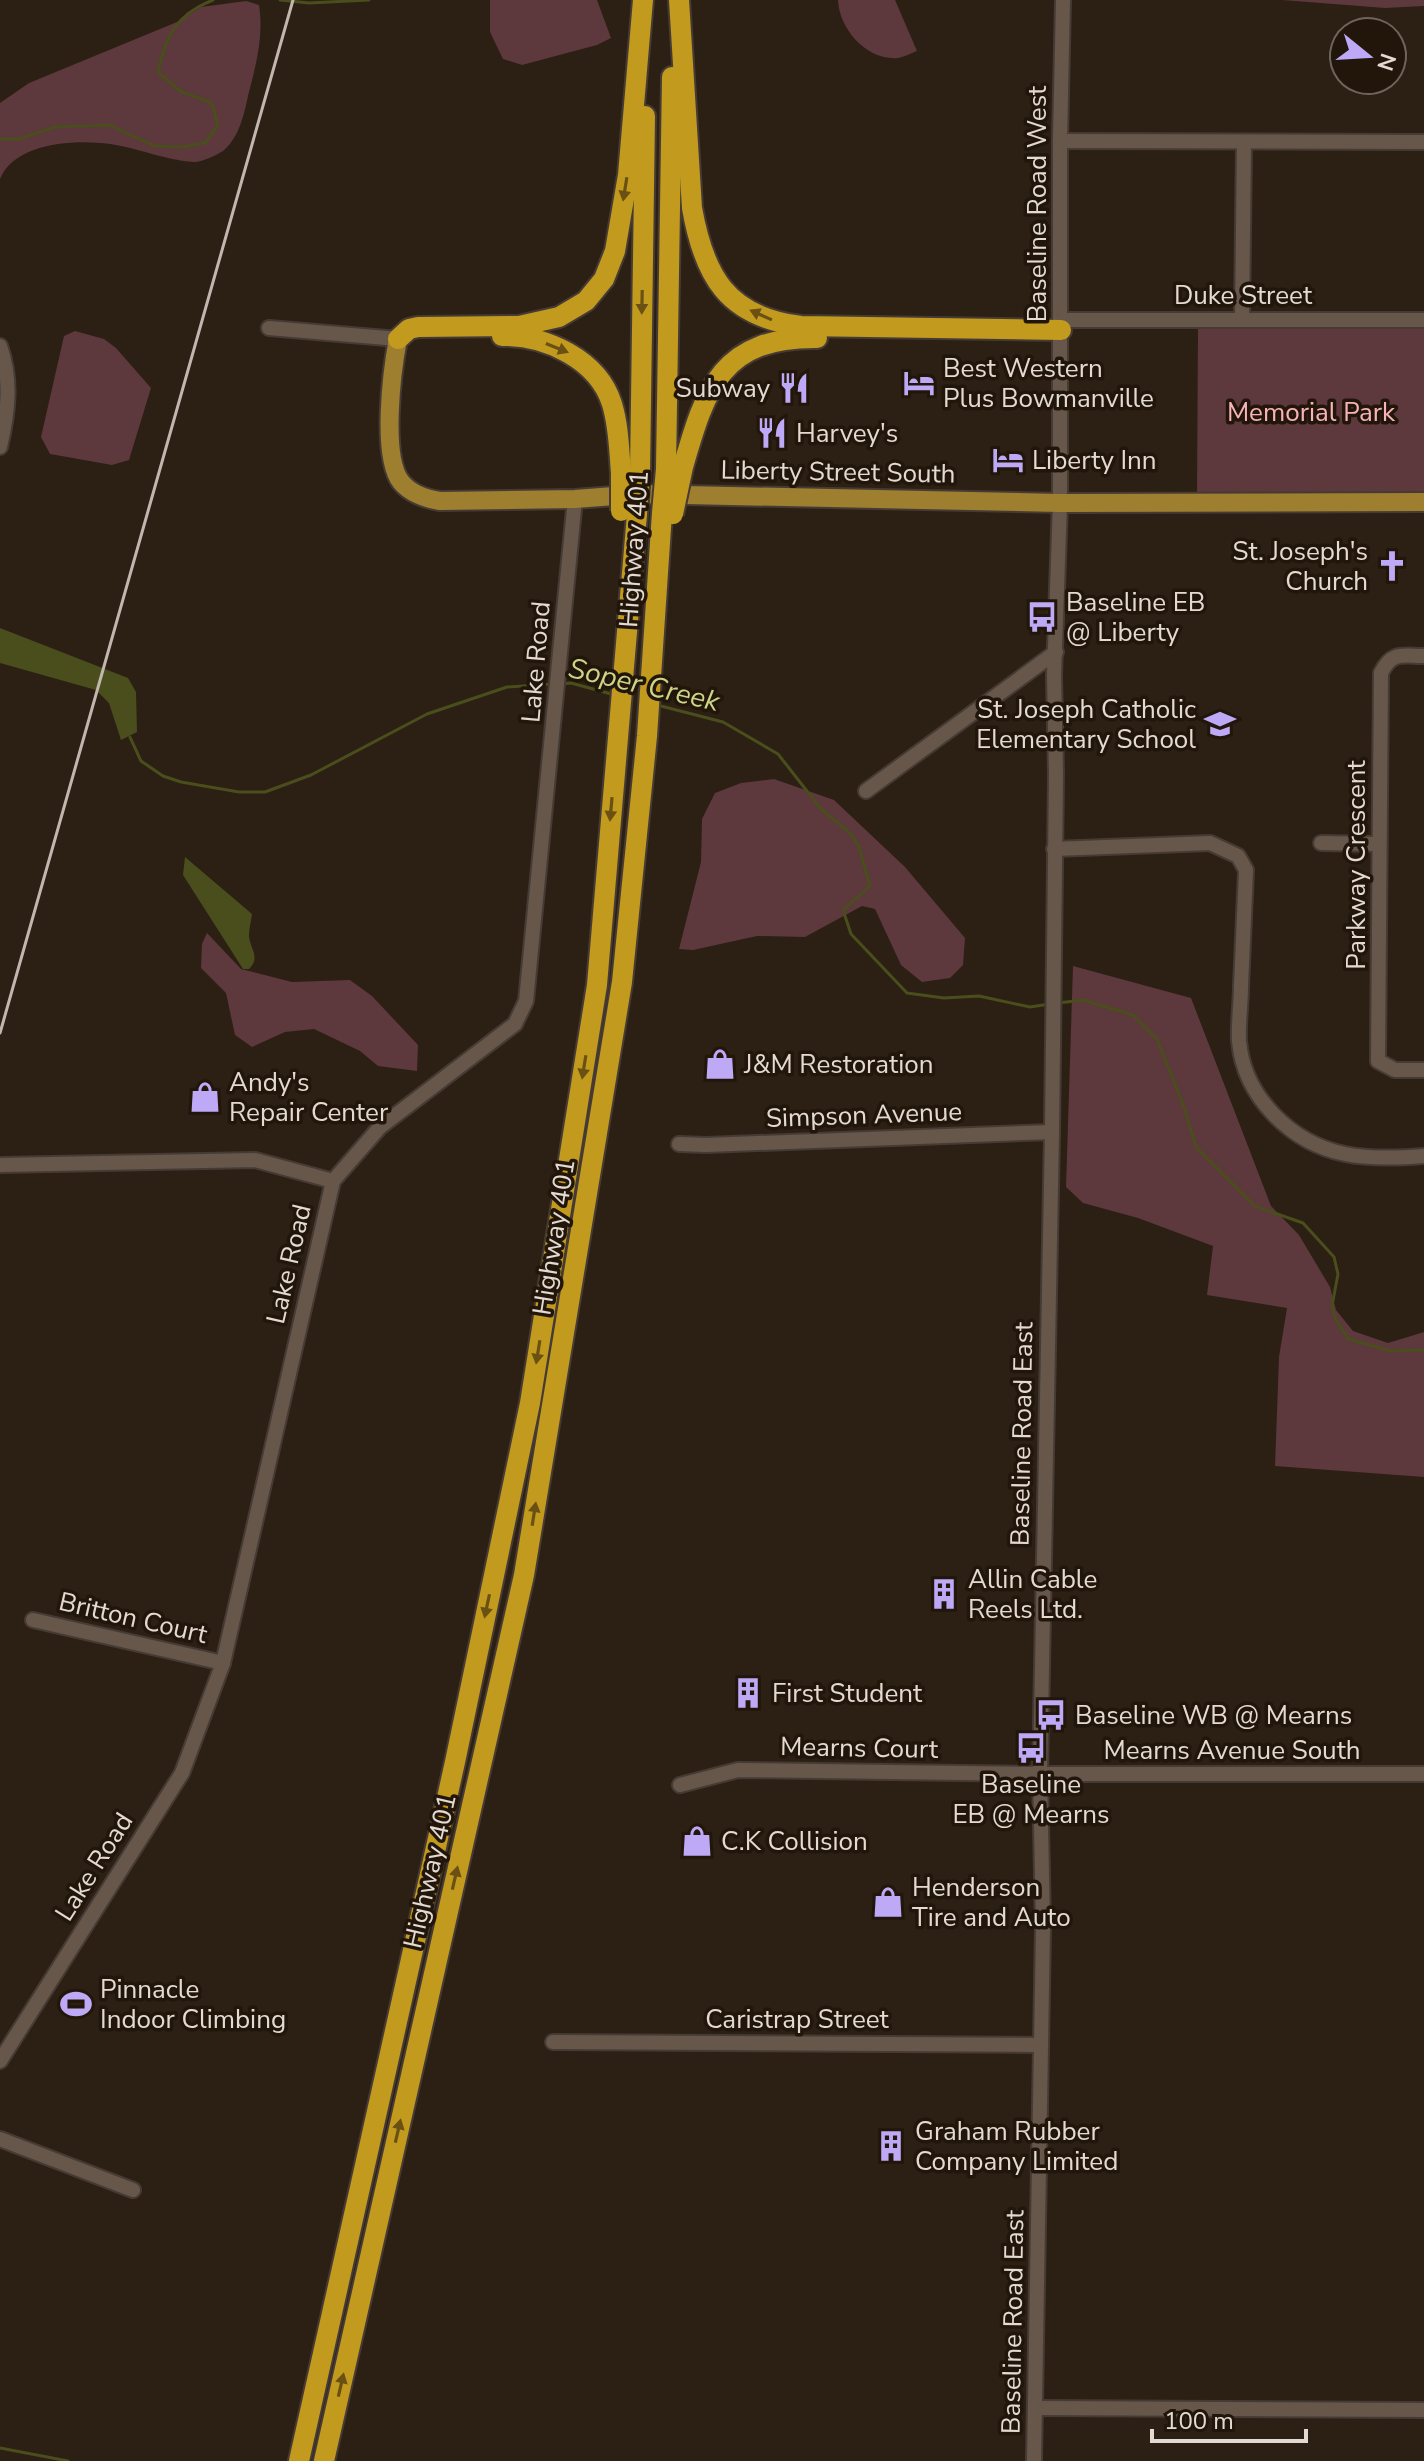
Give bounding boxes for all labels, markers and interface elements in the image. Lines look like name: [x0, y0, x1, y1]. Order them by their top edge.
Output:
north arrow: [1328, 16, 1408, 96]
text: N: [1369, 49, 1403, 74]
street label: Baseline Road West: [1020, 85, 1055, 322]
one-way arrow: [619, 177, 631, 202]
street label: Duke Street: [1174, 278, 1313, 313]
one-way arrow: [636, 290, 648, 315]
one-way arrow: [749, 308, 773, 322]
one-way arrow: [545, 342, 569, 355]
place label: Best Western Plus Bowmanville: [943, 351, 1154, 416]
hotel icon: Best Western Plus Bowmanville: [902, 366, 936, 400]
place label: Subway: [676, 371, 771, 406]
restaurant icon: Subway: [777, 371, 811, 405]
park label: Memorial Park: [1227, 395, 1396, 430]
restaurant icon: Harvey's: [755, 416, 789, 450]
place label: Harvey's: [796, 416, 898, 451]
hotel icon: Liberty Inn: [991, 443, 1025, 477]
place label: Liberty Inn: [1032, 443, 1157, 478]
street label: Liberty Street South: [720, 452, 956, 492]
street label: Highway 401: [611, 469, 657, 629]
place label: St. Joseph's Church: [1233, 534, 1368, 599]
church icon: St. Joseph's Church: [1375, 549, 1409, 583]
place label: Baseline EB @ Liberty: [1066, 585, 1205, 650]
street label: Lake Road: [513, 600, 559, 724]
bus stop icon: Baseline EB @ Liberty: [1025, 600, 1059, 634]
water label: Soper Creek: [565, 649, 724, 721]
place label: St. Joseph Catholic Elementary School: [976, 692, 1196, 757]
school or university icon: St. Joseph Catholic Elementary School: [1203, 707, 1237, 741]
street label: Parkway Crescent: [1339, 759, 1374, 970]
one-way arrow: [604, 797, 617, 822]
shop icon: J&M Restoration: [703, 1047, 737, 1081]
place label: J&M Restoration: [743, 1047, 933, 1082]
one-way arrow: [577, 1055, 590, 1080]
place label: Andy's Repair Center: [229, 1065, 389, 1130]
shop icon: Andy's Repair Center: [188, 1080, 222, 1114]
street label: Simpson Avenue: [765, 1094, 963, 1136]
street label: Highway 401: [524, 1156, 584, 1318]
street label: Lake Road: [258, 1201, 320, 1327]
street label: Baseline Road East: [1003, 1321, 1041, 1546]
one-way arrow: [532, 1339, 544, 1364]
one-way arrow: [528, 1501, 541, 1526]
place label: Allin Cable Reels Ltd.: [968, 1562, 1097, 1627]
building icon: Allin Cable Reels Ltd.: [927, 1577, 961, 1611]
street label: Britton Court: [55, 1584, 212, 1652]
one-way arrow: [480, 1594, 493, 1619]
building icon: First Student: [731, 1676, 765, 1710]
place label: First Student: [772, 1676, 923, 1711]
bus stop icon: Baseline WB @ Mearns: [1034, 1698, 1068, 1732]
place label: Baseline WB @ Mearns: [1075, 1698, 1352, 1733]
street label: Mearns Court: [780, 1729, 939, 1767]
bus stop icon: Baseline EB @ Mearns: [1014, 1731, 1048, 1765]
street label: Mearns Avenue South: [1103, 1733, 1361, 1768]
place label: Baseline EB @ Mearns: [952, 1767, 1110, 1832]
street label: Highway 401: [395, 1790, 465, 1952]
street label: Lake Road: [47, 1806, 141, 1928]
shop icon: C.K Collision: [680, 1824, 714, 1858]
place label: C.K Collision: [721, 1824, 868, 1859]
one-way arrow: [449, 1865, 462, 1890]
place label: Henderson Tire and Auto: [912, 1870, 1071, 1935]
shop icon: Henderson Tire and Auto: [871, 1885, 905, 1919]
place label: Pinnacle Indoor Climbing: [100, 1972, 286, 2037]
sports icon: Pinnacle Indoor Climbing: [59, 1987, 93, 2021]
street label: Caristrap Street: [705, 2002, 890, 2037]
place label: Graham Rubber Company Limited: [915, 2114, 1118, 2179]
one-way arrow: [392, 2119, 405, 2144]
building icon: Graham Rubber Company Limited: [874, 2129, 908, 2163]
street label: Baseline Road East: [994, 2209, 1032, 2434]
one-way arrow: [335, 2372, 348, 2397]
scale bar: [1152, 2393, 1306, 2443]
text: 100 m: [1164, 2405, 1234, 2437]

